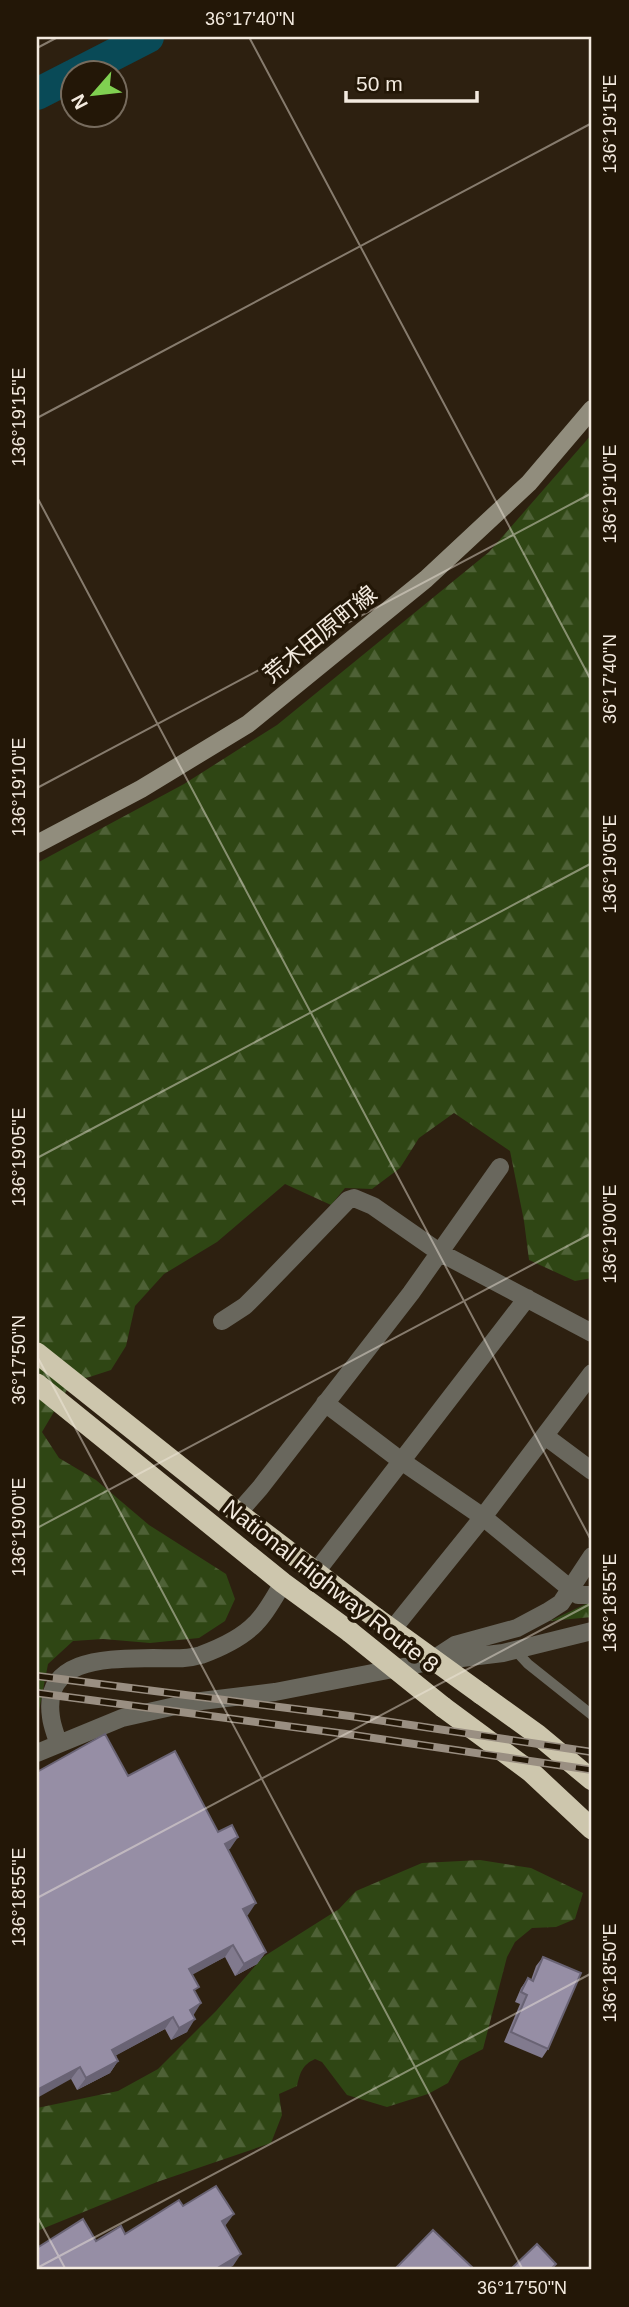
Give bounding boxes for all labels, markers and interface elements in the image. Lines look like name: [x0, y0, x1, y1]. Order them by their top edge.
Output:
text: 36°17'40"N: [205, 9, 295, 29]
north arrow: [60, 60, 130, 130]
scale bar: [346, 60, 477, 104]
text: 50 m: [356, 72, 403, 95]
text: 136°19'15"E: [600, 74, 620, 174]
text: N: [67, 91, 92, 113]
text: 136°19'15"E: [9, 367, 29, 467]
text: 136°19'10"E: [600, 444, 620, 544]
street label: 荒木田原町線: [258, 580, 382, 688]
text: 36°17'40"N: [600, 634, 620, 724]
text: 136°19'10"E: [9, 737, 29, 837]
text: 136°19'05"E: [600, 814, 620, 914]
text: 136°19'05"E: [9, 1107, 29, 1207]
text: 136°19'00"E: [600, 1184, 620, 1284]
text: 36°17'50"N: [9, 1315, 29, 1405]
text: 136°19'00"E: [9, 1477, 29, 1577]
street label: National Highway Route 8: [218, 1494, 444, 1678]
text: 136°18'55"E: [600, 1553, 620, 1653]
text: 136°18'55"E: [9, 1847, 29, 1947]
text: 136°18'50"E: [600, 1923, 620, 2023]
text: 36°17'50"N: [477, 2278, 567, 2298]

